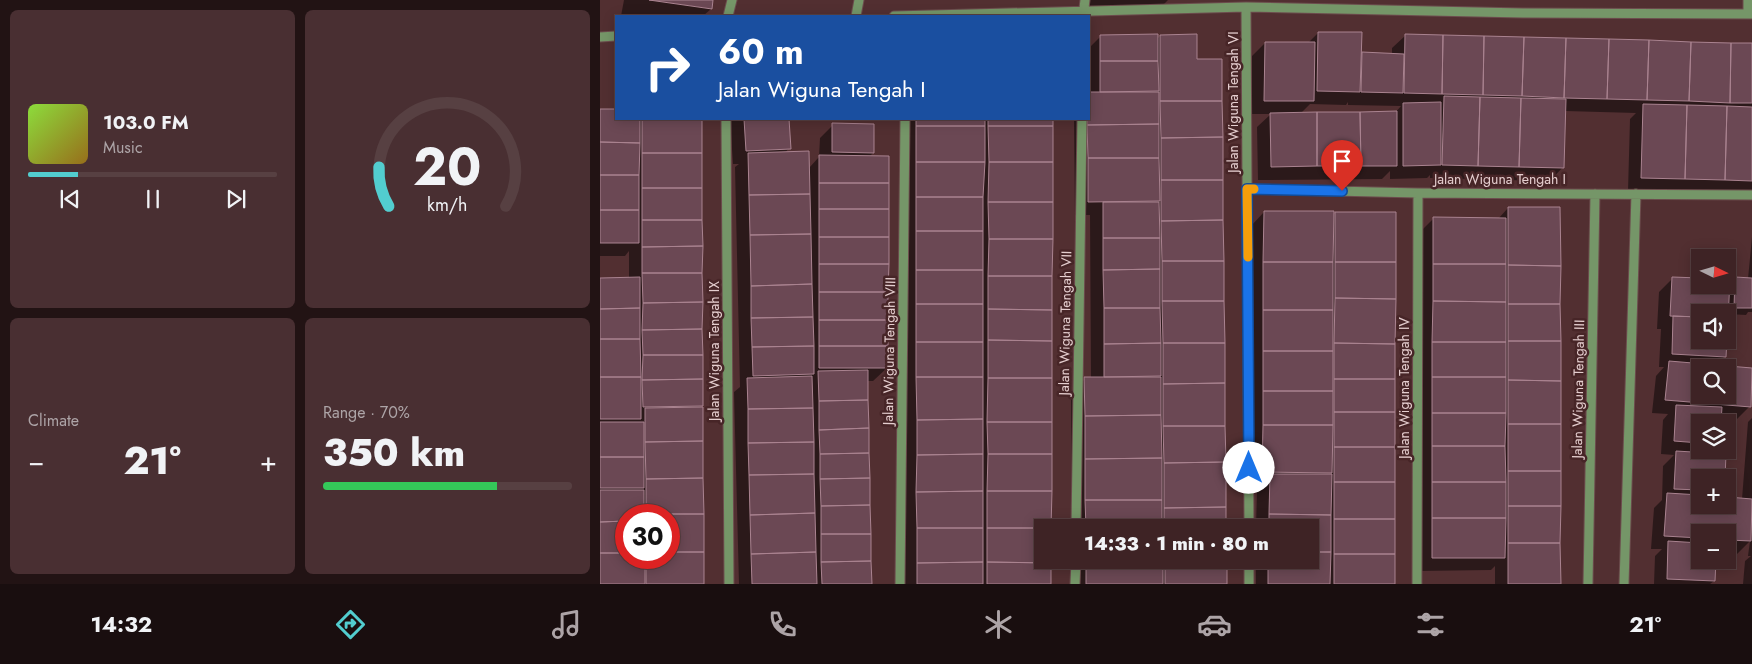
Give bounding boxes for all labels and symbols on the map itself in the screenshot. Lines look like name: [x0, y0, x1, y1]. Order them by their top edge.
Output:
street label: Jalan Wiguna Tengah VI: [1223, 31, 1243, 175]
pin: [1321, 140, 1363, 191]
street label: Jalan Wiguna Tengah I: [1432, 169, 1566, 189]
north arrow: [1691, 249, 1736, 294]
street label: Jalan Wiguna Tengah VII: [1054, 250, 1076, 398]
street label: Jalan Wiguna Tengah VIII: [878, 277, 900, 427]
street label: Jalan Wiguna Tengah IX: [704, 281, 724, 423]
street label: Jalan Wiguna Tengah IV: [1394, 317, 1414, 461]
street label: Jalan Wiguna Tengah III: [1567, 319, 1589, 461]
position arrow: [1222, 441, 1274, 493]
speed limit sign: 30: [615, 504, 680, 569]

